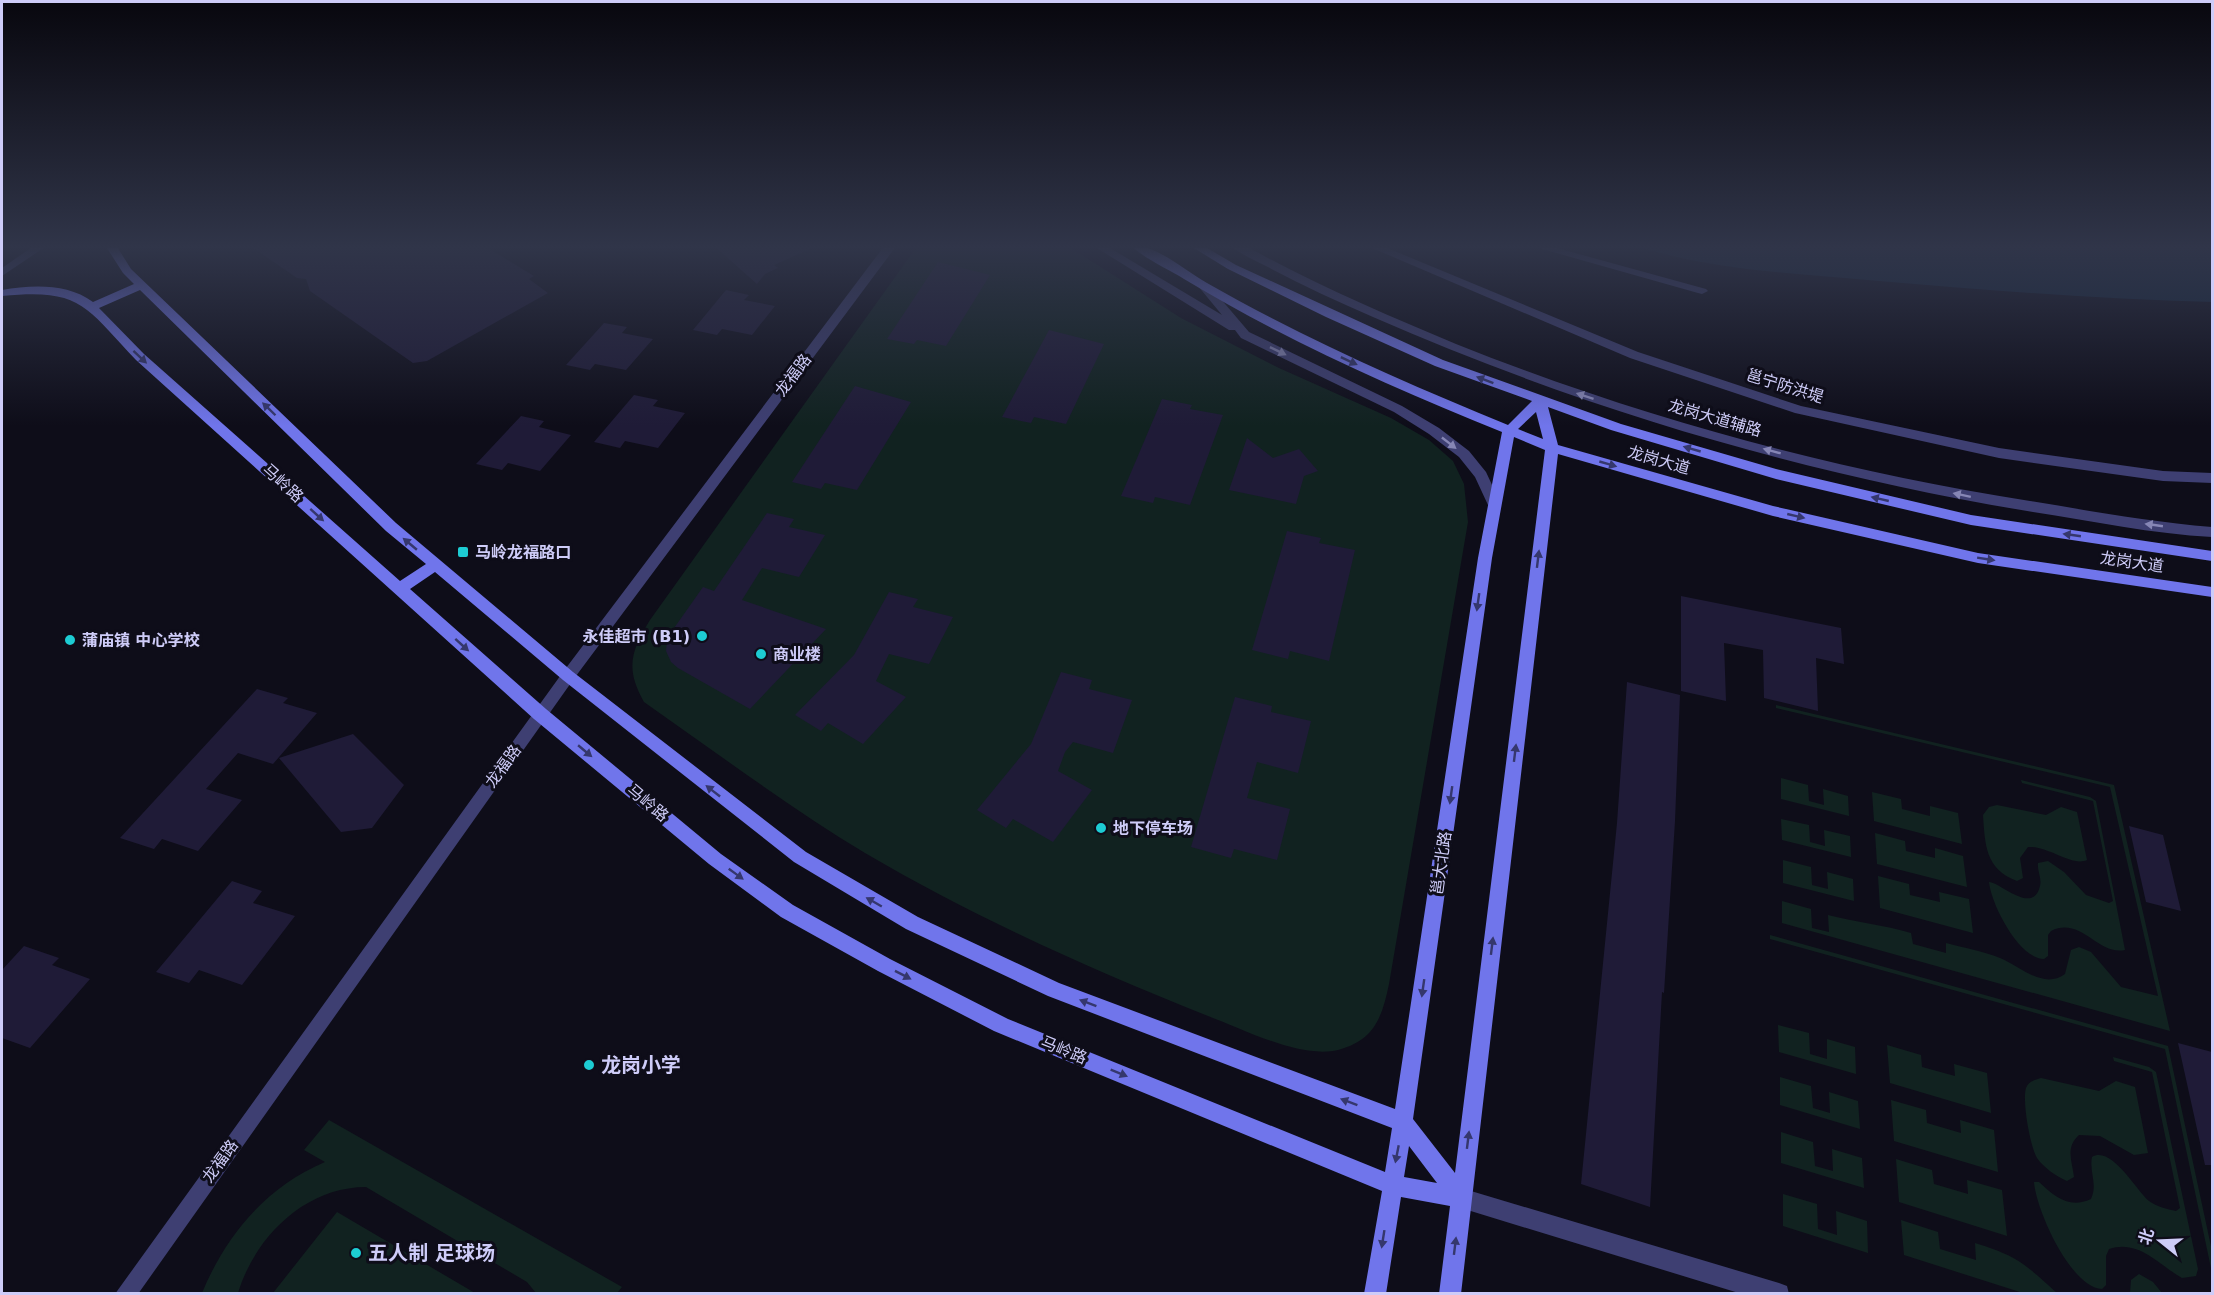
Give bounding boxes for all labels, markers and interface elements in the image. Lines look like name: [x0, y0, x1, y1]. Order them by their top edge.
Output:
one-way arrow: [1269, 345, 1287, 355]
one-way arrow: [133, 350, 148, 364]
street label: 龙福路: [771, 350, 815, 400]
one-way arrow: [1340, 356, 1357, 365]
street label: 邕宁防洪堤: [1744, 365, 1826, 407]
one-way arrow: [1476, 375, 1494, 385]
one-way arrow: [1576, 390, 1594, 400]
street label: 龙岗大道辅路: [1666, 396, 1764, 440]
one-way arrow: [263, 403, 277, 417]
one-way arrow: [1442, 436, 1457, 448]
street label: 龙岗大道: [1626, 442, 1692, 478]
one-way arrow: [1683, 444, 1701, 453]
one-way arrow: [1763, 446, 1781, 456]
street label: 马岭路: [259, 460, 307, 506]
one-way arrow: [1599, 460, 1617, 469]
one-way arrow: [1952, 490, 1971, 499]
one-way arrow: [1870, 494, 1889, 503]
one-way arrow: [309, 508, 324, 521]
one-way arrow: [1787, 512, 1805, 522]
one-way arrow: [2145, 520, 2164, 529]
one-way arrow: [2062, 531, 2081, 540]
one-way arrow: [403, 538, 418, 551]
place label: 马岭龙福路口: [475, 543, 571, 562]
marker: 马岭龙福路口: [456, 545, 470, 559]
street label: 龙岗大道: [2099, 548, 2165, 576]
one-way arrow: [1534, 550, 1543, 569]
one-way arrow: [1977, 554, 1996, 563]
one-way arrow: [1474, 592, 1483, 611]
place label: 永佳超市 (B1): [582, 627, 690, 646]
marker: 永佳超市 (B1): [695, 629, 709, 643]
place label: 蒲庙镇 中心学校: [82, 631, 201, 650]
marker: 蒲庙镇 中心学校: [63, 633, 77, 647]
one-way arrow: [454, 638, 469, 651]
place label: 商业楼: [773, 645, 821, 664]
marker: 商业楼: [754, 647, 768, 661]
street label: 龙福路: [481, 741, 525, 791]
one-way arrow: [1510, 743, 1520, 762]
one-way arrow: [577, 745, 593, 758]
street label: 马岭路: [624, 780, 672, 826]
one-way arrow: [705, 785, 721, 798]
one-way arrow: [1446, 785, 1455, 804]
place label: 地下停车场: [1113, 819, 1193, 838]
marker: 地下停车场: [1094, 821, 1108, 835]
street label: 邕大北路: [1427, 830, 1455, 896]
one-way arrow: [729, 868, 744, 880]
one-way arrow: [865, 897, 882, 907]
one-way arrow: [1487, 937, 1496, 956]
one-way arrow: [895, 970, 912, 980]
one-way arrow: [1418, 978, 1427, 997]
one-way arrow: [1078, 998, 1096, 1008]
street label: 马岭路: [1038, 1032, 1090, 1068]
place label: 龙岗小学: [601, 1053, 681, 1077]
marker: 龙岗小学: [582, 1058, 596, 1072]
one-way arrow: [1110, 1068, 1128, 1078]
one-way arrow: [1339, 1096, 1357, 1106]
one-way arrow: [1463, 1130, 1473, 1149]
street label: 龙福路: [198, 1136, 242, 1186]
one-way arrow: [1392, 1144, 1401, 1163]
north arrow: [2130, 1211, 2190, 1271]
text: 北: [2135, 1226, 2158, 1247]
one-way arrow: [1379, 1230, 1388, 1249]
one-way arrow: [1451, 1236, 1460, 1255]
place label: 五人制 足球场: [368, 1241, 495, 1265]
marker: 五人制 足球场: [349, 1246, 363, 1260]

